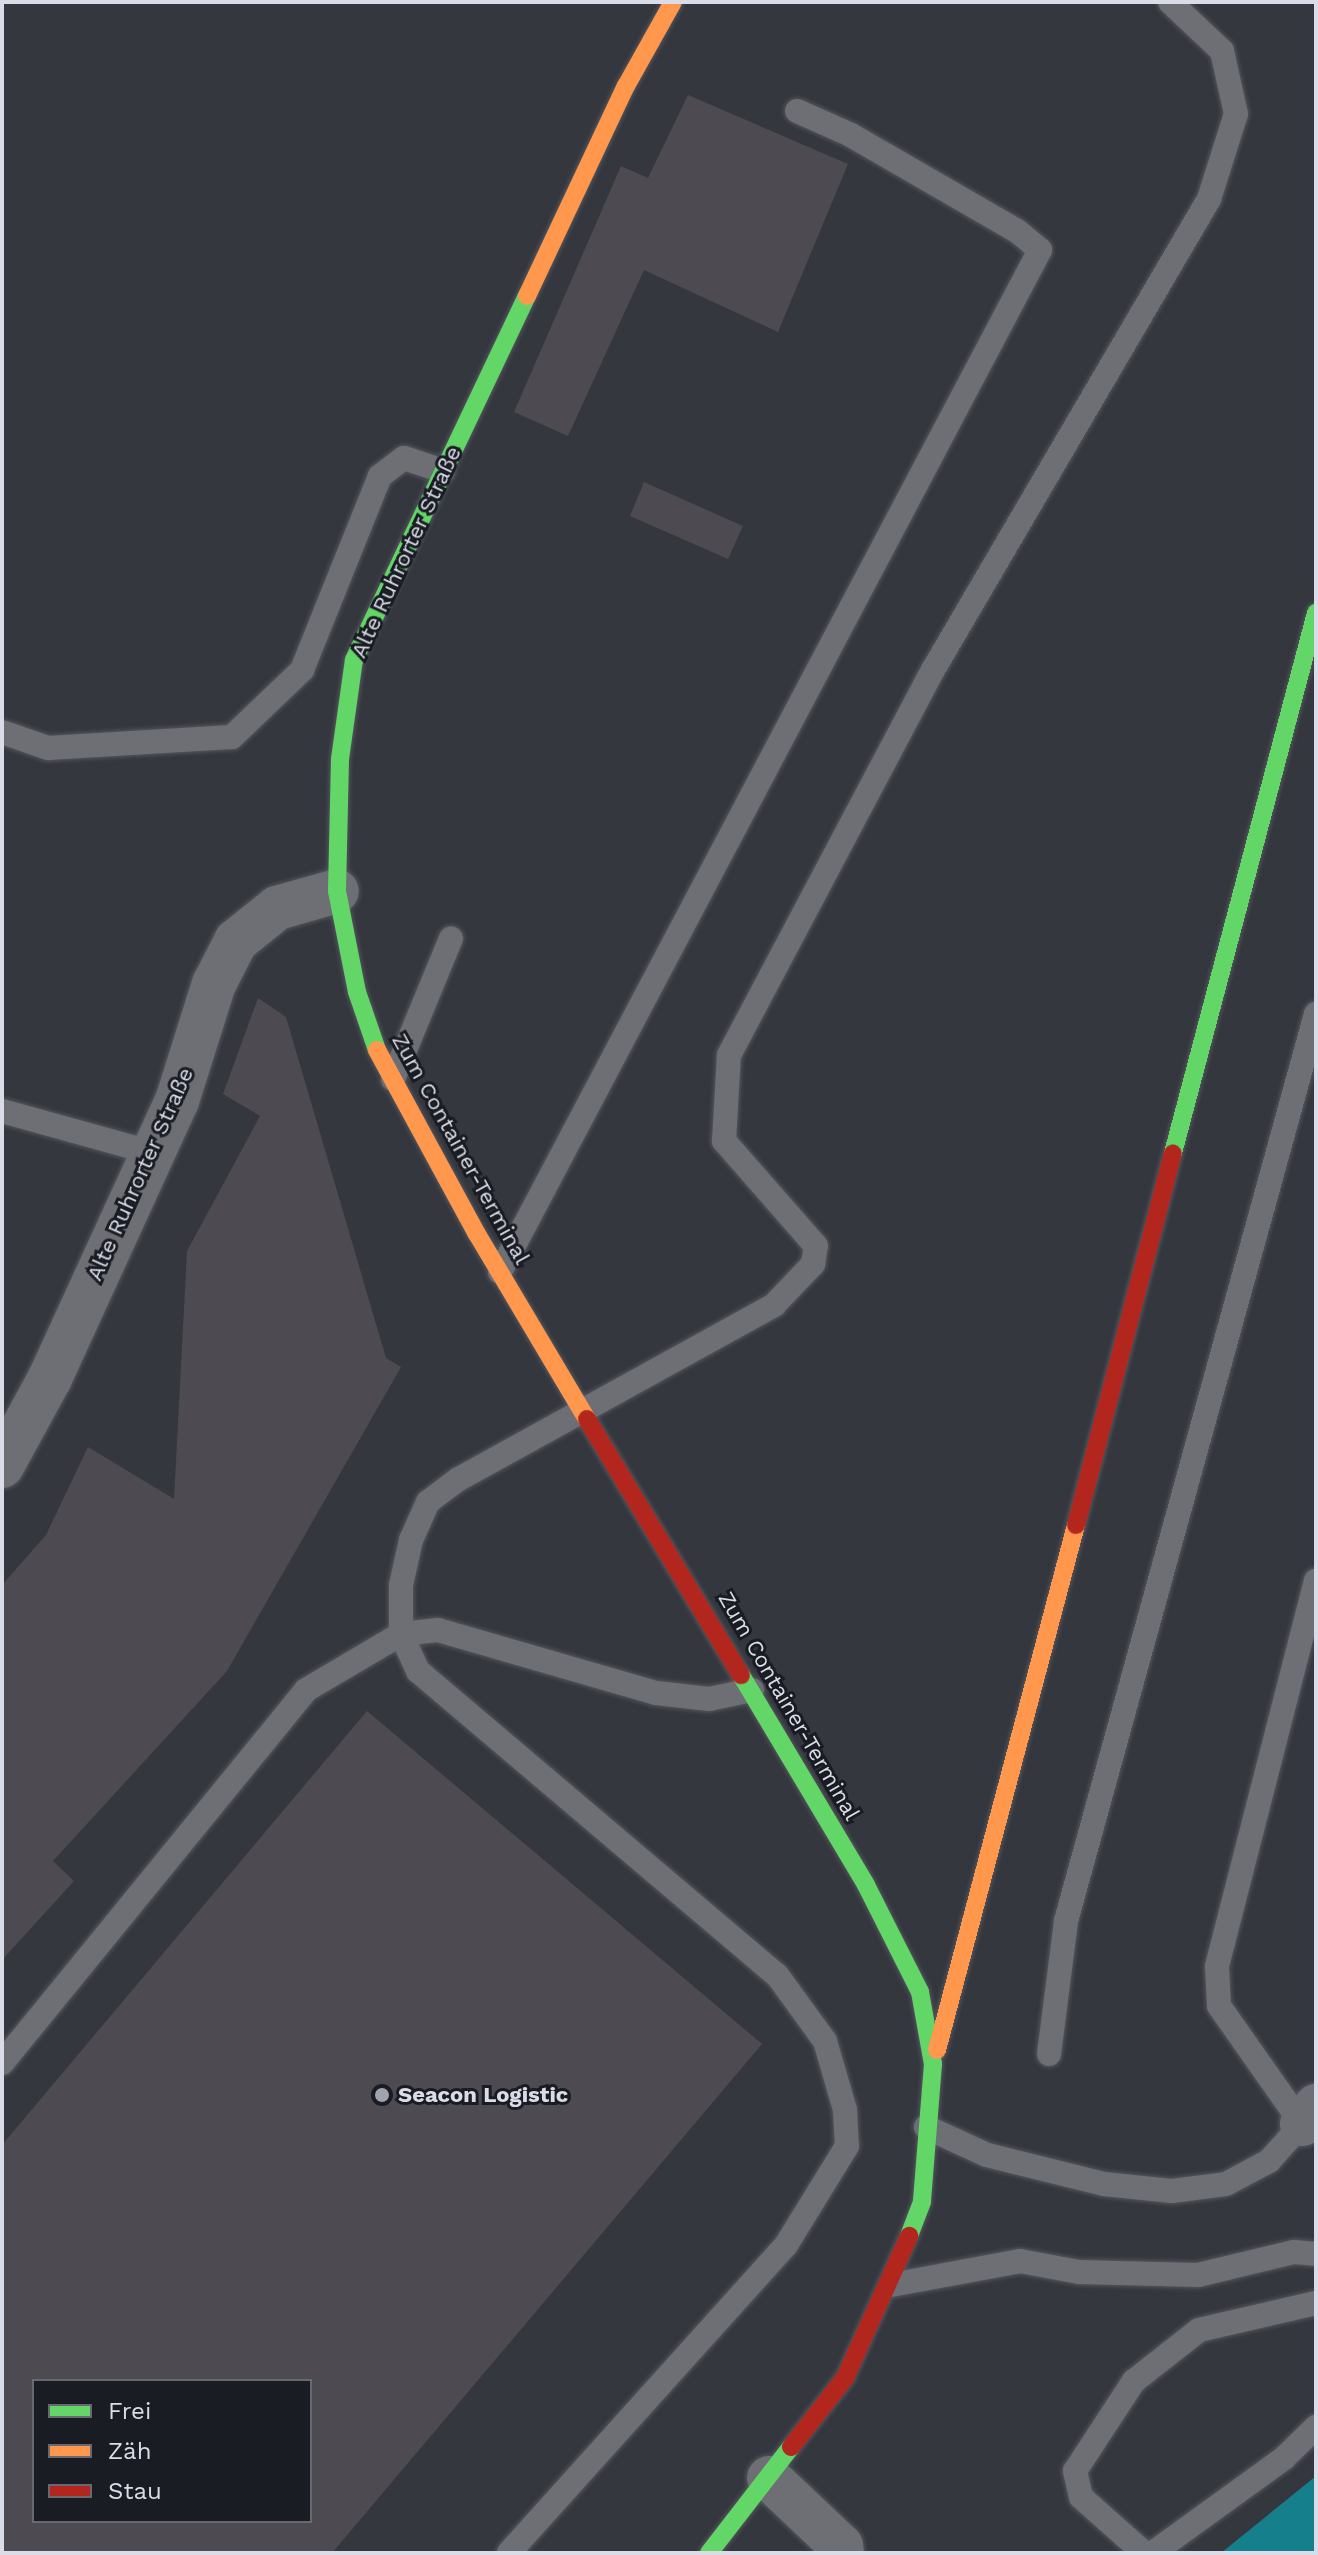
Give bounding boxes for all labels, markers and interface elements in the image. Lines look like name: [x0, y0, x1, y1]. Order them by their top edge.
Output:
street label: Alte Ruhrorter Straße: [345, 442, 467, 662]
street label: Zum Container-Terminal: [386, 1029, 536, 1269]
street label: Alte Ruhrorter Straße: [81, 1063, 199, 1285]
street label: Zum Container-Terminal: [713, 1587, 865, 1825]
place label: Seacon Logistic: [398, 2082, 568, 2108]
marker: Seacon Logistic: [373, 2086, 391, 2104]
legend: [32, 2379, 312, 2523]
text: Frei: [108, 2397, 151, 2425]
text: Zäh: [108, 2437, 152, 2465]
text: Stau: [108, 2477, 162, 2505]

